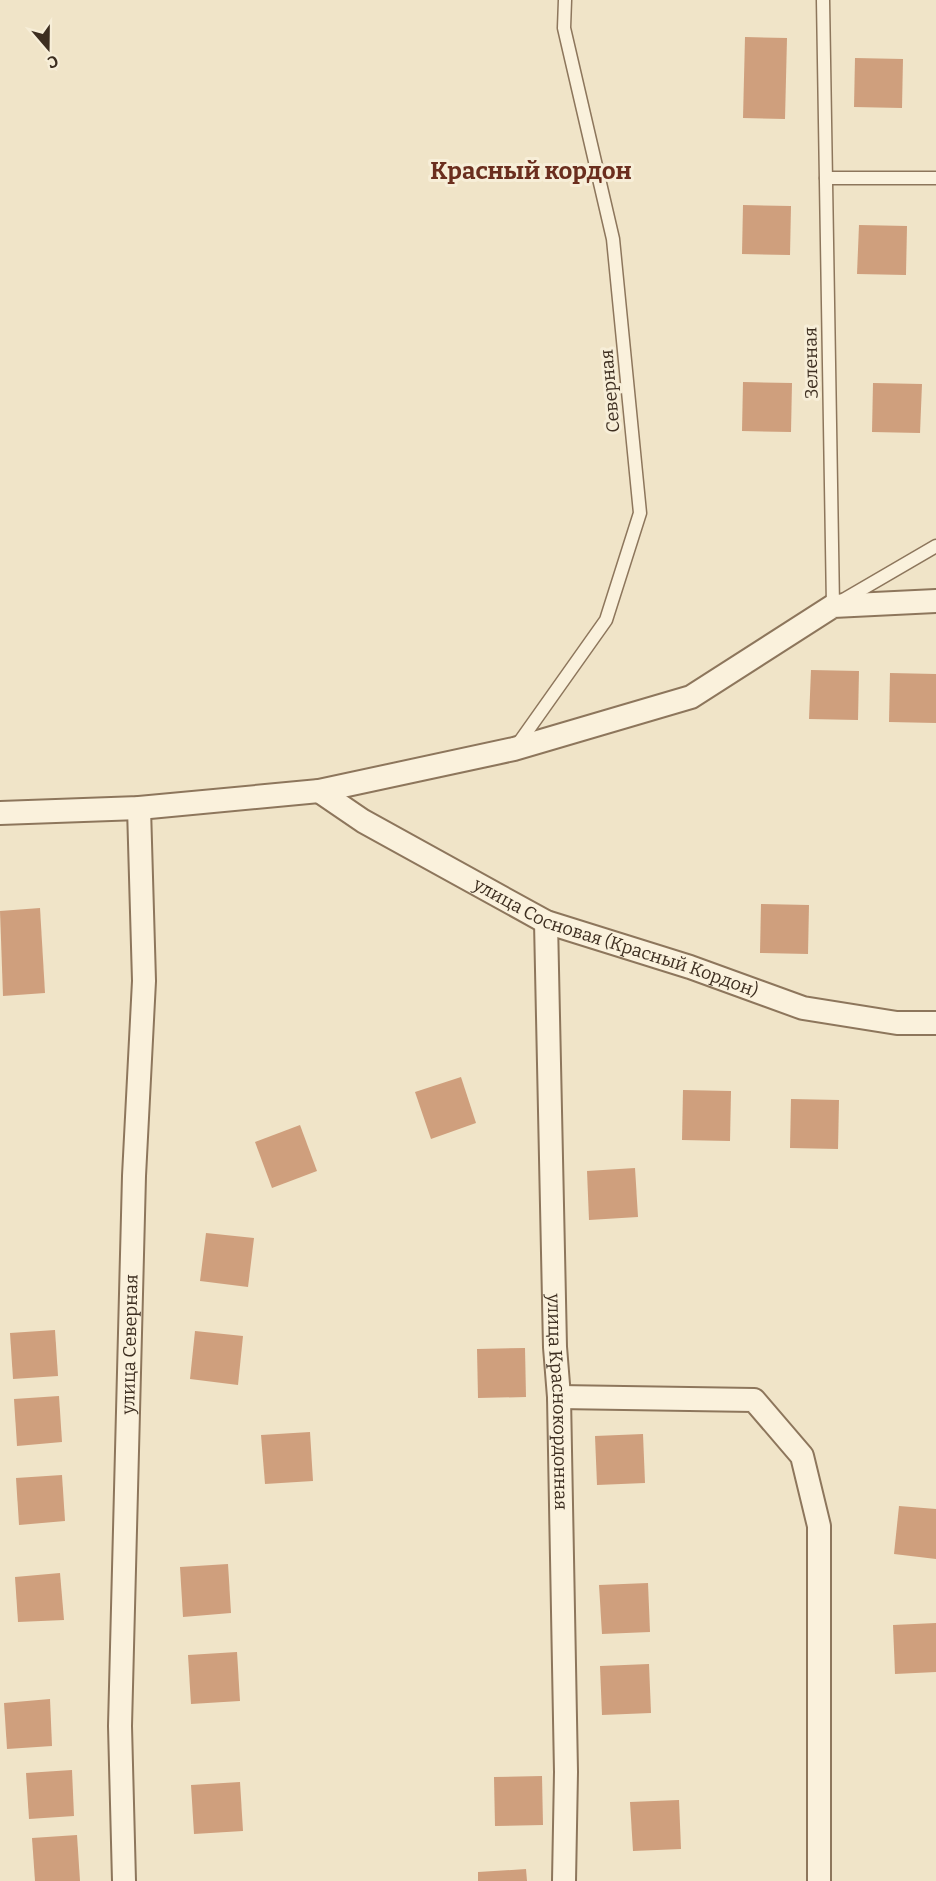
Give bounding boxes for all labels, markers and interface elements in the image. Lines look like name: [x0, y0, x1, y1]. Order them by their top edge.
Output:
north arrow: [18, 18, 78, 78]
text: С: [45, 51, 61, 72]
district label: Красный кордон: [430, 157, 632, 185]
street label: Зеленая: [799, 327, 823, 399]
street label: Северная: [595, 348, 625, 434]
street label: улица Сосновая (Красный Кордон): [469, 873, 761, 1002]
street label: улица Северная: [117, 1274, 143, 1416]
street label: улица Краснокордонная: [543, 1292, 572, 1510]

